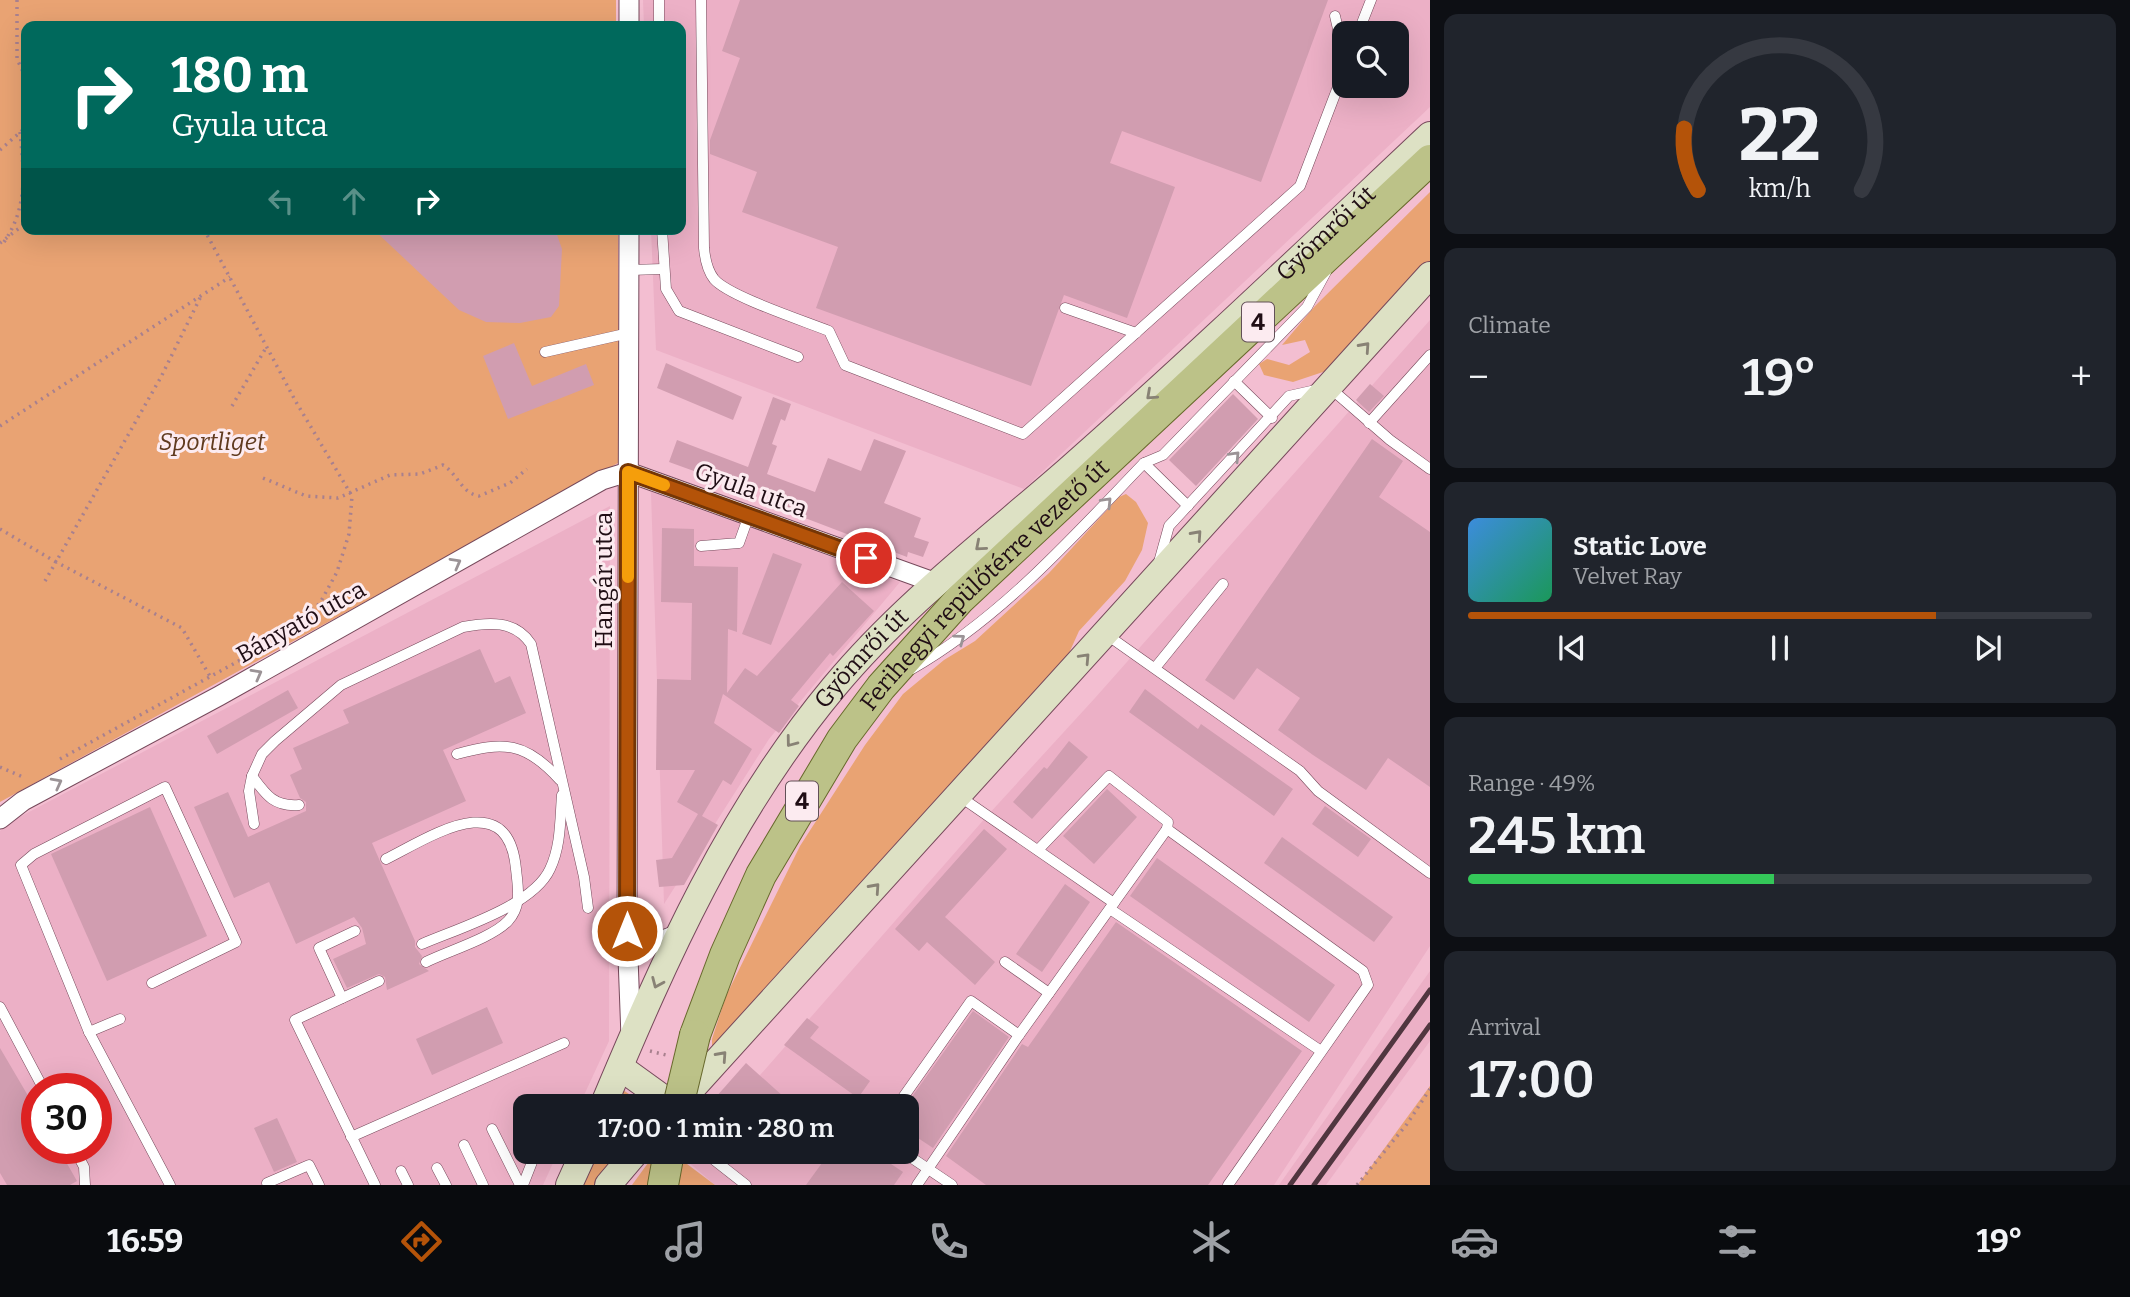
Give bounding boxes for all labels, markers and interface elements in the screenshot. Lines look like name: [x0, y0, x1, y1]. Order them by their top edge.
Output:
map controls: [1332, 21, 1409, 98]
button: search: [1332, 21, 1409, 98]
text: 180 m: [171, 46, 308, 105]
icon: right: [56, 49, 147, 140]
text: 22: [1739, 92, 1821, 179]
text: Gyula utca: [171, 106, 328, 144]
text: km/h: [1749, 174, 1811, 204]
street label: Gyömrői út: [1271, 180, 1381, 286]
icon: left: [262, 182, 300, 220]
icon: ahead: [335, 182, 373, 220]
icon: right: [408, 182, 446, 220]
road number: 4: [1242, 302, 1274, 342]
text: Climate: [1468, 311, 1551, 339]
one-way arrow: [1357, 342, 1369, 355]
text: 19°: [1742, 346, 1817, 409]
text: −: [1468, 354, 1489, 400]
text: +: [2070, 354, 2092, 400]
one-way arrow: [1146, 387, 1159, 400]
park label: Sportliget: [159, 428, 266, 456]
one-way arrow: [1227, 451, 1240, 464]
street label: Ferihegyi repülőtérre vezető út: [854, 453, 1115, 716]
street label: Gyula utca: [691, 457, 811, 523]
one-way arrow: [1098, 497, 1111, 510]
street label: Hangár utca: [590, 512, 618, 648]
pin: [836, 528, 896, 588]
one-way arrow: [1189, 530, 1201, 543]
text: Static Love: [1573, 531, 1707, 562]
one-way arrow: [975, 538, 988, 550]
icon: arrive: [847, 539, 885, 577]
one-way arrow: [448, 558, 461, 571]
text: Velvet Ray: [1573, 562, 1682, 590]
street label: Bányató utca: [232, 575, 370, 669]
street label: Gyömrői út: [808, 602, 914, 714]
icon: previous: [1553, 629, 1591, 667]
icon: pause: [1761, 629, 1799, 667]
icon: next: [1969, 629, 2007, 667]
one-way arrow: [952, 635, 965, 647]
one-way arrow: [1077, 653, 1089, 666]
one-way arrow: [250, 669, 263, 682]
one-way arrow: [787, 734, 800, 747]
text: Range · 49%: [1468, 769, 1595, 797]
one-way arrow: [50, 778, 63, 791]
road number: 4: [786, 782, 818, 820]
text: 245 km: [1468, 804, 1645, 867]
one-way arrow: [867, 883, 880, 896]
position arrow: [590, 894, 664, 968]
one-way arrow: [651, 976, 665, 988]
text: Arrival: [1468, 1013, 1541, 1041]
text: 17:00: [1468, 1048, 1595, 1111]
one-way arrow: [714, 1051, 726, 1064]
speed limit sign: 30: [21, 1073, 112, 1164]
text: 17:00 · 1 min · 280 m: [598, 1113, 834, 1144]
icon: directions: [397, 1217, 446, 1266]
icon: music: [661, 1217, 710, 1266]
icon: phone: [924, 1217, 973, 1266]
icon: climate: [1187, 1217, 1236, 1266]
icon: car: [1450, 1217, 1499, 1266]
icon: filters: [1713, 1217, 1762, 1266]
text: 16:59: [107, 1222, 183, 1260]
text: 19°: [1976, 1222, 2023, 1260]

